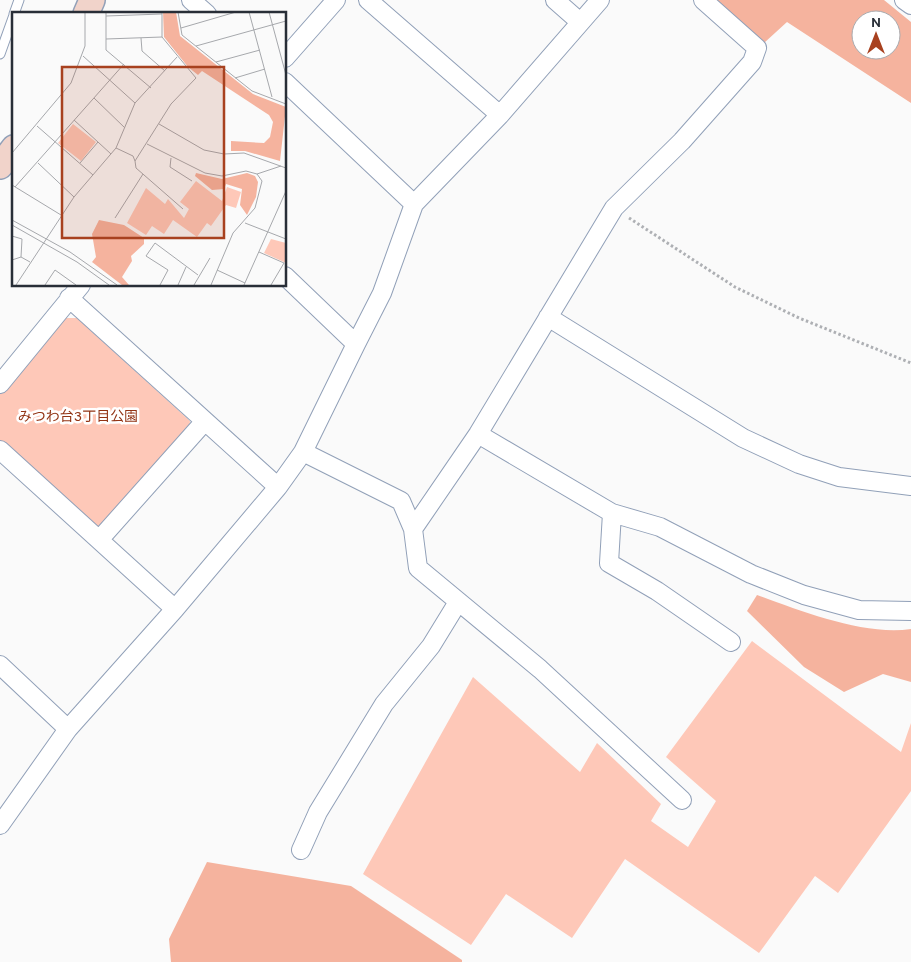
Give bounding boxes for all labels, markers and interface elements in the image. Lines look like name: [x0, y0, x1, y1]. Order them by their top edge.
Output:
north arrow: [851, 10, 901, 60]
inset map: [12, 12, 286, 286]
text: N: [871, 15, 881, 32]
park label: みつわ台3丁目公園: [18, 408, 138, 426]

